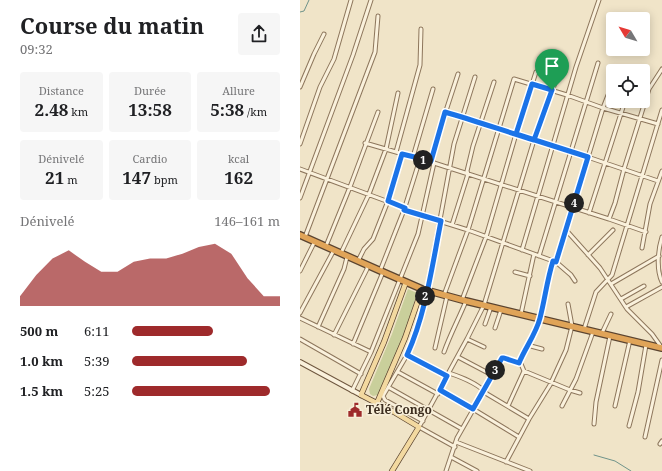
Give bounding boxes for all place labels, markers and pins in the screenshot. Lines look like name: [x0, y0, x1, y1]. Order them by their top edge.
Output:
pin: [535, 49, 569, 90]
pin: 1: [413, 150, 433, 170]
pin: 4: [564, 193, 584, 213]
pin: 2: [415, 286, 435, 306]
pin: 3: [485, 360, 505, 380]
place label: Télé Congo: [366, 401, 432, 418]
public building icon: Télé Congo: [347, 402, 363, 418]

